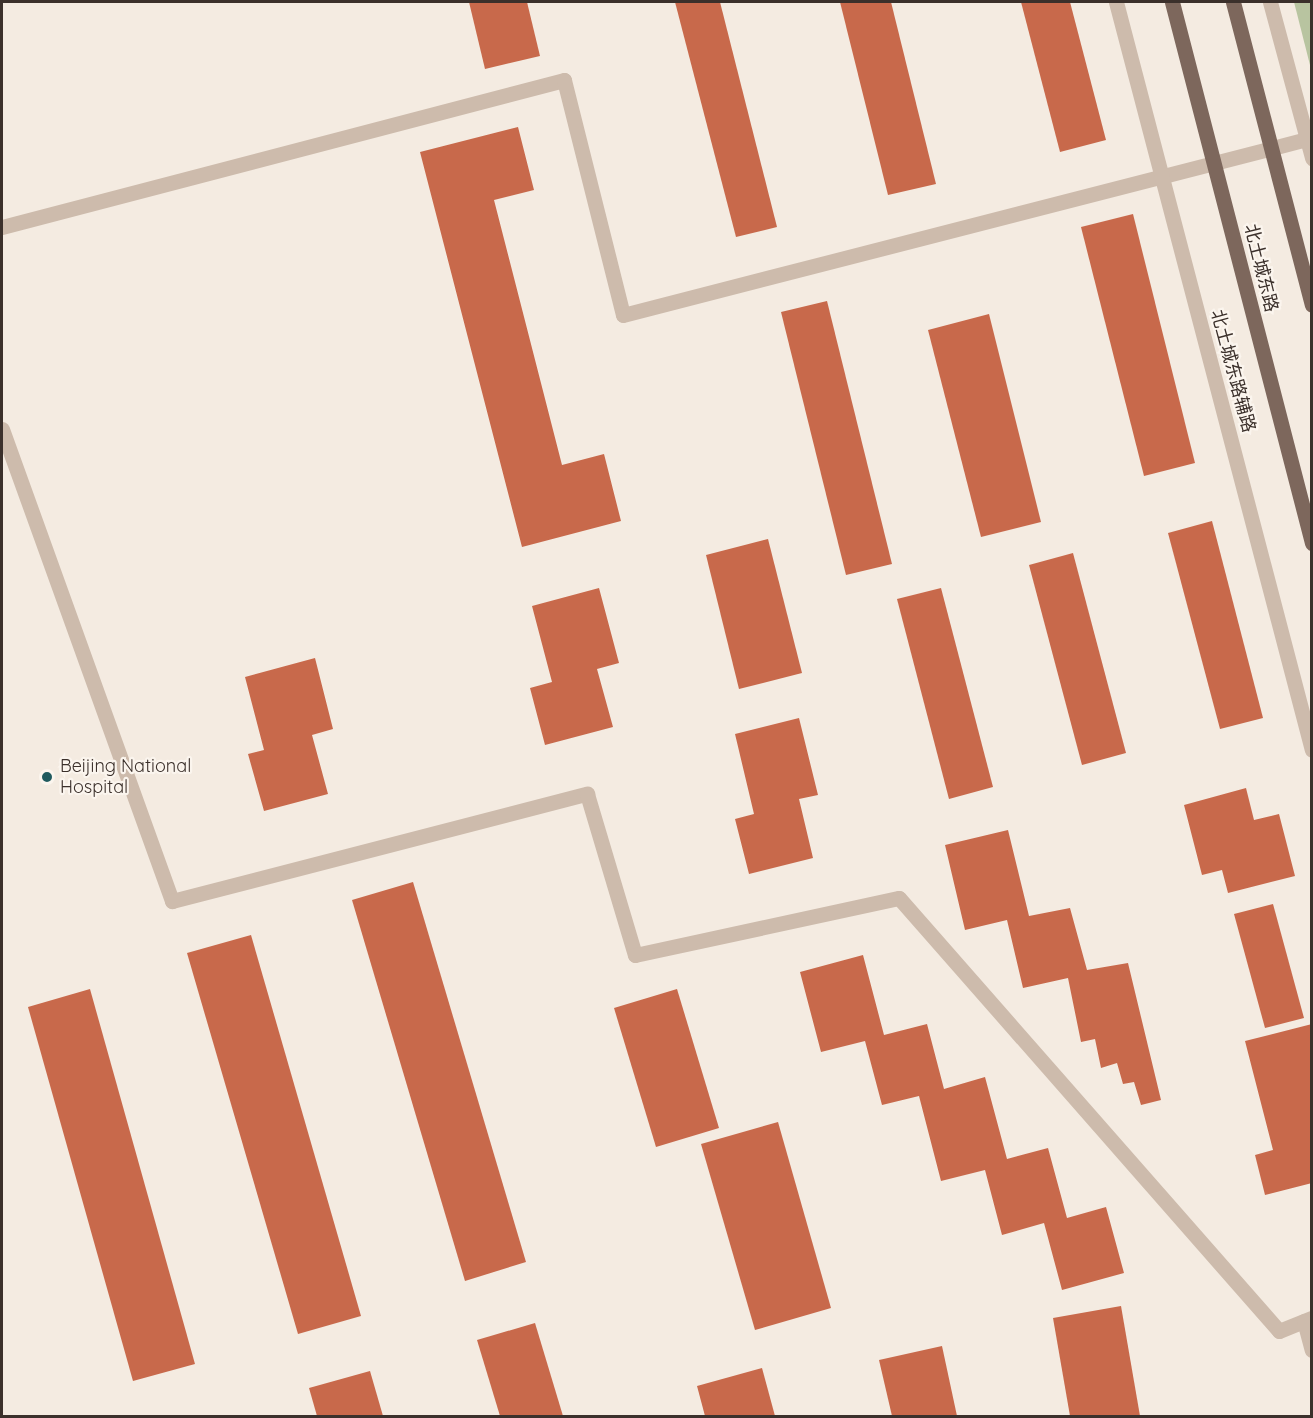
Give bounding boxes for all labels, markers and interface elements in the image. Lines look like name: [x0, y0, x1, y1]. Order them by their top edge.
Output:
street label: 北土城东路: [1240, 222, 1282, 314]
street label: 北土城东路辅路: [1206, 307, 1260, 435]
place label: Beijing National Hospital: [60, 756, 191, 798]
marker: Beijing National Hospital: [38, 768, 56, 786]

